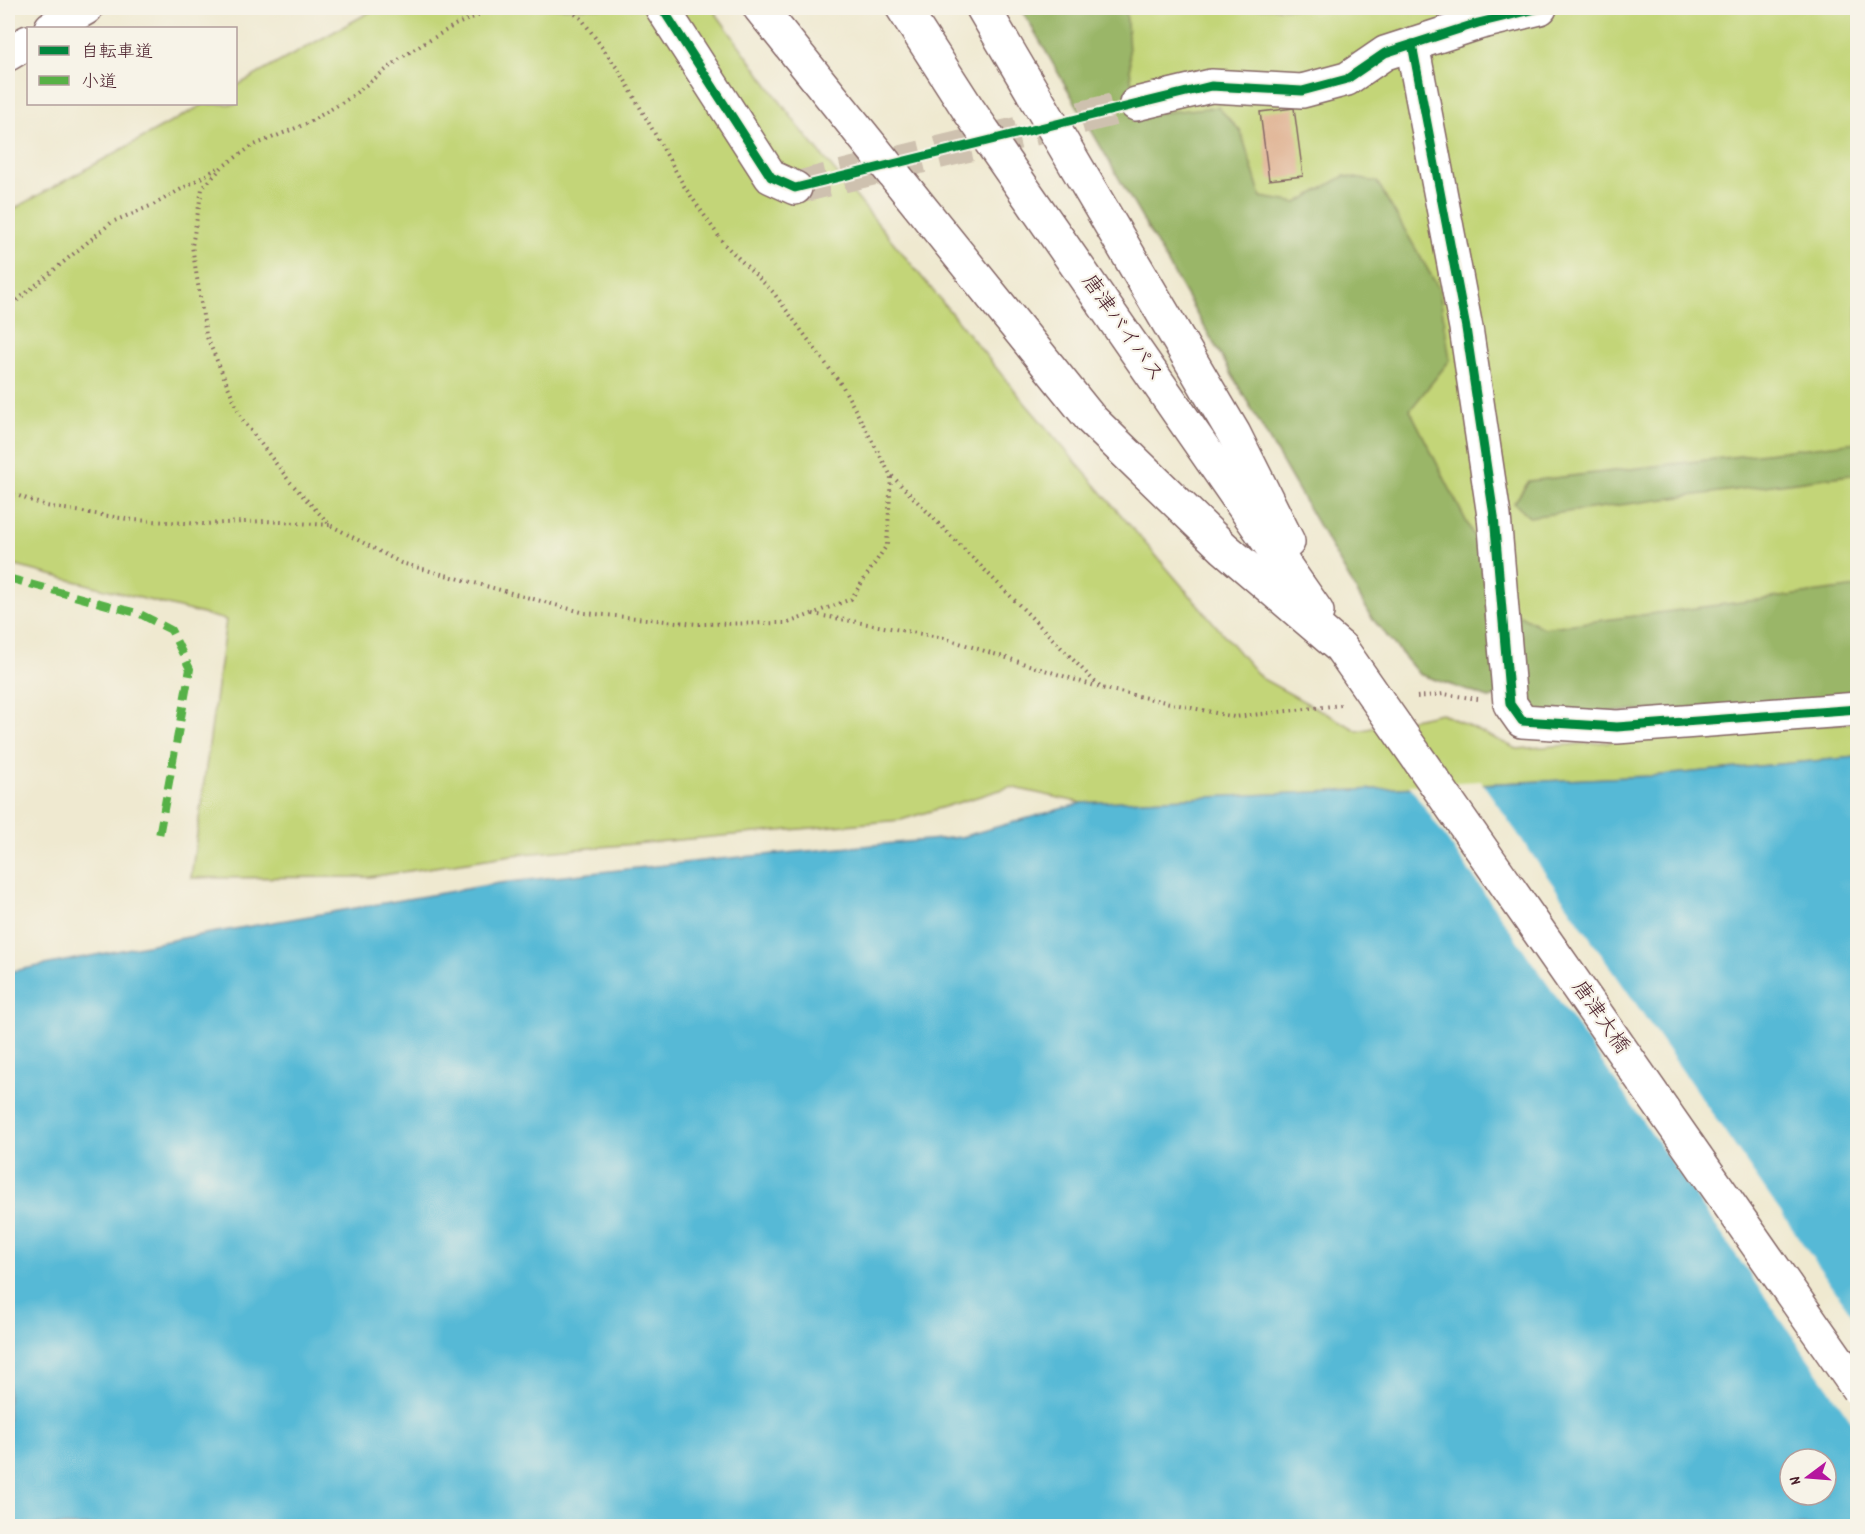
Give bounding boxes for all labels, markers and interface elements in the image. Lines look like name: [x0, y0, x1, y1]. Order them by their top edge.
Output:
legend: [27, 27, 237, 105]
text: 自転車道: [81, 41, 153, 66]
text: 小道: [81, 71, 117, 96]
street label: 唐津バイパス: [1073, 269, 1169, 389]
street label: 唐津大橋: [1563, 975, 1635, 1061]
north arrow: [1778, 1447, 1838, 1507]
text: N: [1784, 1473, 1808, 1487]

